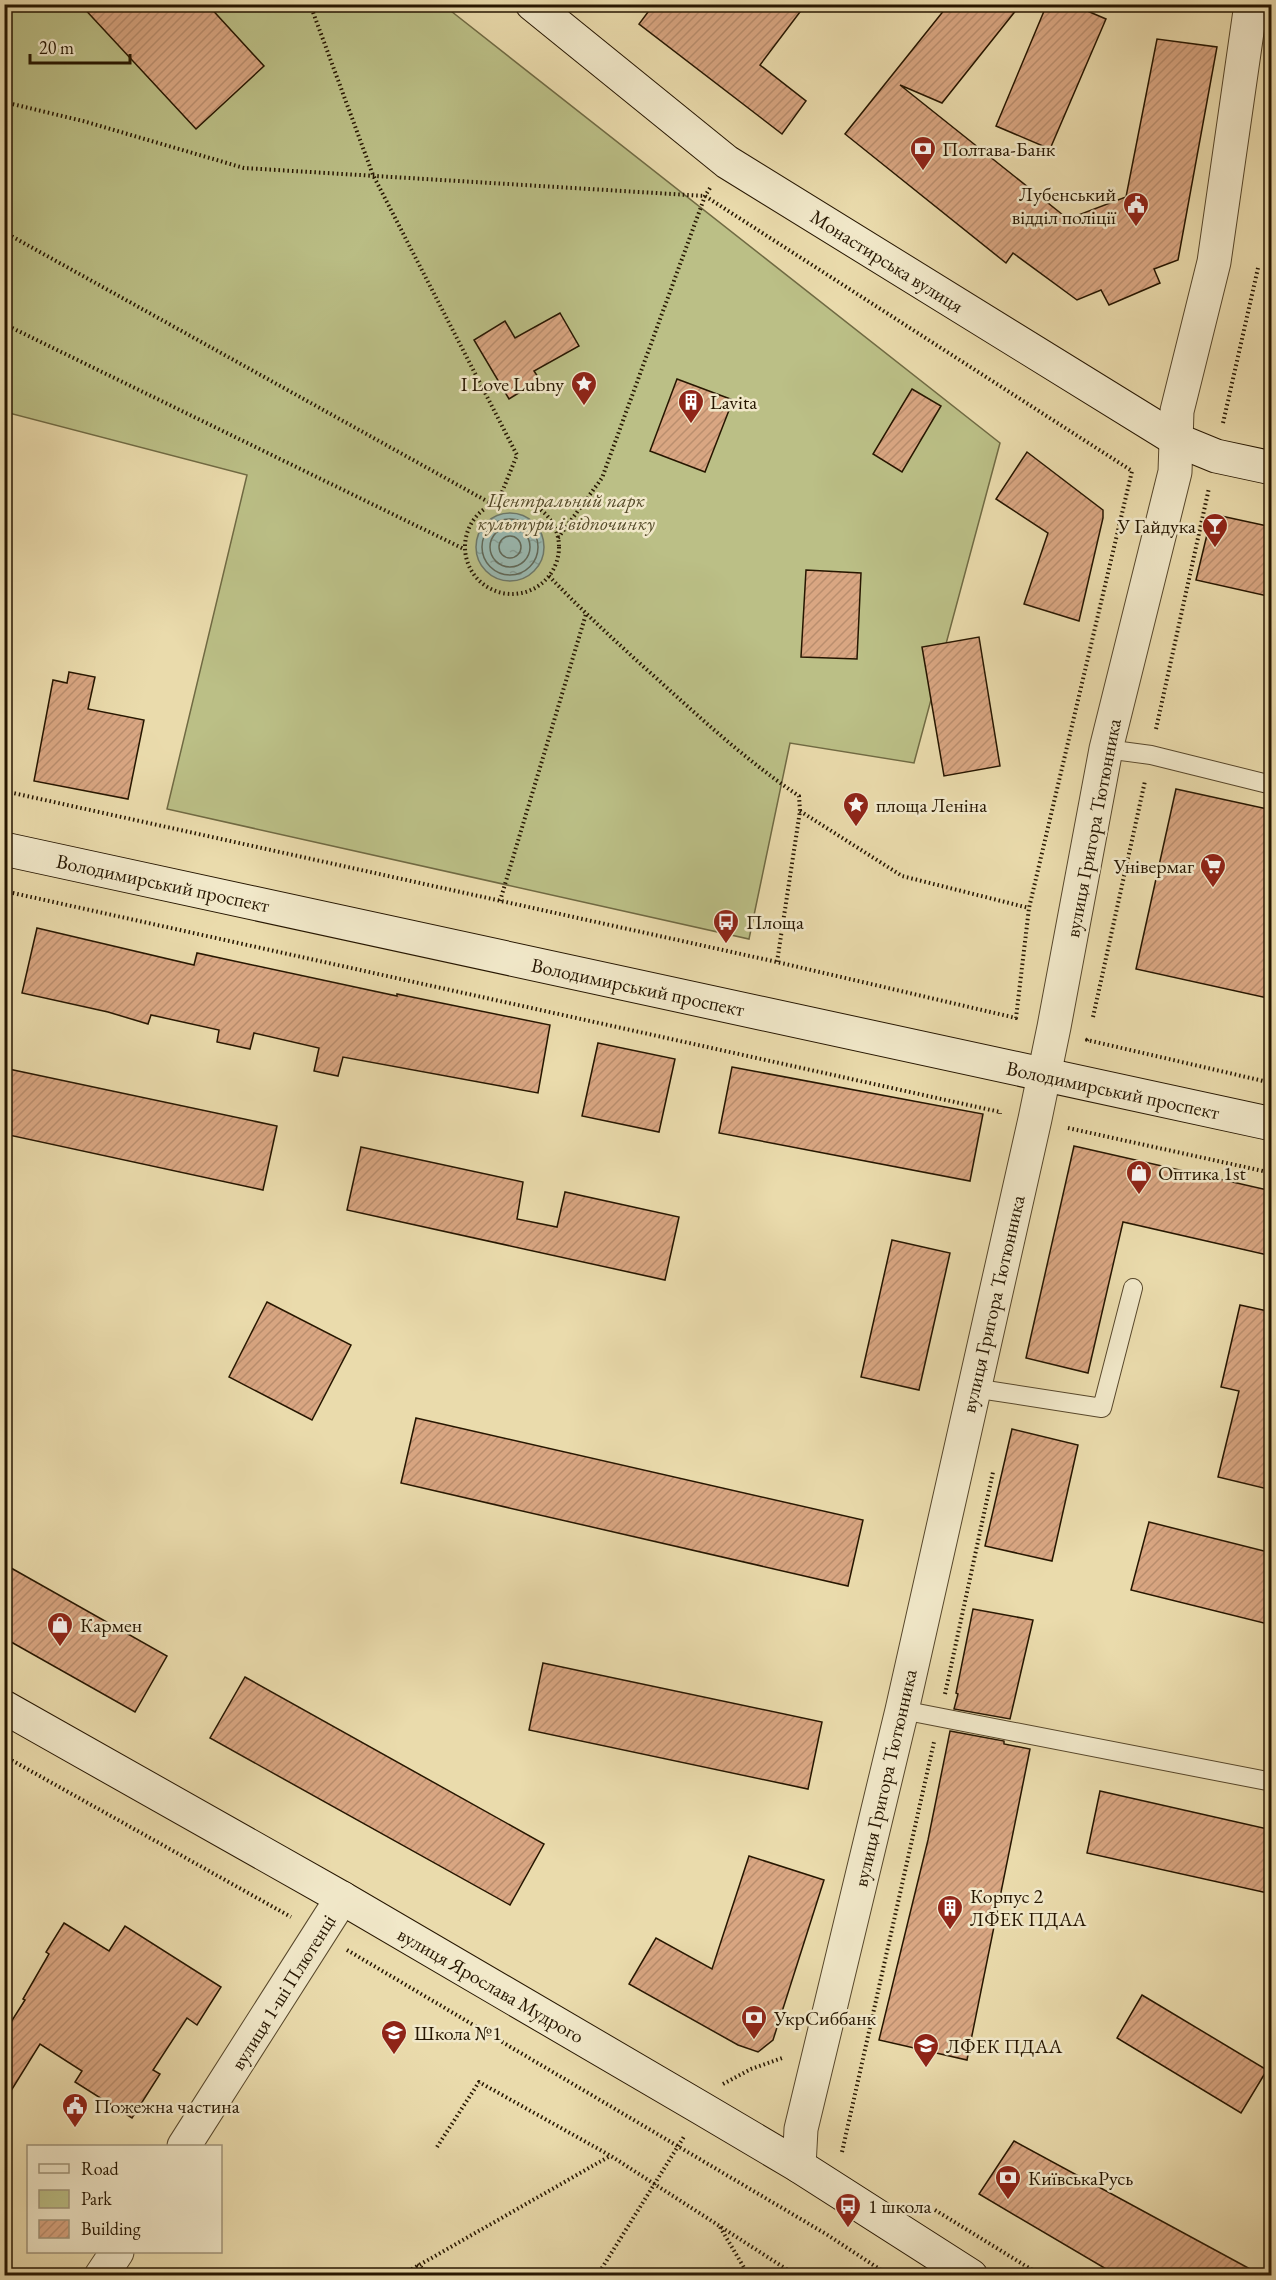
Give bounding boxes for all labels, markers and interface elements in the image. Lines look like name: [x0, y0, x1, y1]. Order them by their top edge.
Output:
scale bar: [30, 27, 130, 65]
text: 20 m: [39, 36, 74, 59]
bank icon: Полтава-Банк: [908, 134, 938, 172]
place label: Полтава-Банк: [942, 136, 1056, 162]
place label: Лубенський відділ поліції: [1012, 181, 1117, 230]
public building icon: Лубенський відділ поліції: [1121, 190, 1151, 228]
street label: Монастирська вулиця: [806, 203, 969, 319]
place icon: I Love Lubny: [569, 369, 599, 407]
place label: I Love Lubny: [461, 371, 564, 397]
building icon: Lavita: [676, 387, 706, 425]
place label: Lavita: [710, 389, 757, 415]
park label: Центральний парк культури і відпочинку: [477, 487, 655, 536]
bar icon: У Гайдука: [1200, 511, 1230, 549]
place label: У Гайдука: [1116, 513, 1196, 539]
street label: вулиця Григора Тютюнника: [1059, 716, 1127, 940]
place icon: площа Леніна: [841, 790, 871, 828]
place label: площа Леніна: [876, 792, 987, 818]
street label: Володимирський проспект: [54, 848, 272, 918]
supermarket icon: Універмаг: [1198, 851, 1228, 889]
place label: Універмаг: [1113, 853, 1194, 879]
bus stop icon: Площа: [711, 907, 741, 945]
place label: Площа: [746, 909, 804, 935]
street label: Володимирський проспект: [529, 952, 747, 1022]
street label: Володимирський проспект: [1004, 1055, 1222, 1125]
shop icon: Оптика 1st: [1124, 1158, 1154, 1196]
place label: Оптика 1st: [1158, 1160, 1246, 1186]
street label: вулиця Григора Тютюнника: [955, 1193, 1031, 1415]
shop icon: Кармен: [45, 1610, 75, 1648]
place label: Кармен: [80, 1612, 142, 1638]
street label: вулиця Григора Тютюнника: [847, 1667, 923, 1889]
place label: Корпус 2 ЛФЕК ПДАА: [970, 1883, 1086, 1932]
building icon: Корпус 2 ЛФЕК ПДАА: [935, 1893, 965, 1931]
street label: вулиця 1-ші Плютенці: [225, 1909, 341, 2075]
street label: вулиця Ярослава Мудрого: [393, 1921, 589, 2049]
bank icon: УкрСиббанк: [739, 2003, 769, 2041]
place label: УкрСиббанк: [773, 2005, 877, 2031]
school or university icon: Школа №1: [379, 2018, 409, 2056]
place label: Школа №1: [414, 2020, 502, 2046]
school or university icon: ЛФЕК ПДАА: [911, 2031, 941, 2069]
place label: ЛФЕК ПДАА: [946, 2033, 1062, 2059]
public building icon: Пожежна частина: [60, 2091, 90, 2129]
place label: Пожежна частина: [94, 2093, 240, 2119]
legend: [27, 2145, 222, 2253]
text: Road: [81, 2157, 120, 2180]
bank icon: КиївськаРусь: [993, 2163, 1023, 2201]
place label: КиївськаРусь: [1028, 2165, 1133, 2191]
text: Park: [81, 2187, 112, 2210]
bus stop icon: 1 школа: [833, 2191, 863, 2229]
place label: 1 школа: [868, 2193, 932, 2219]
text: Building: [81, 2217, 141, 2240]

